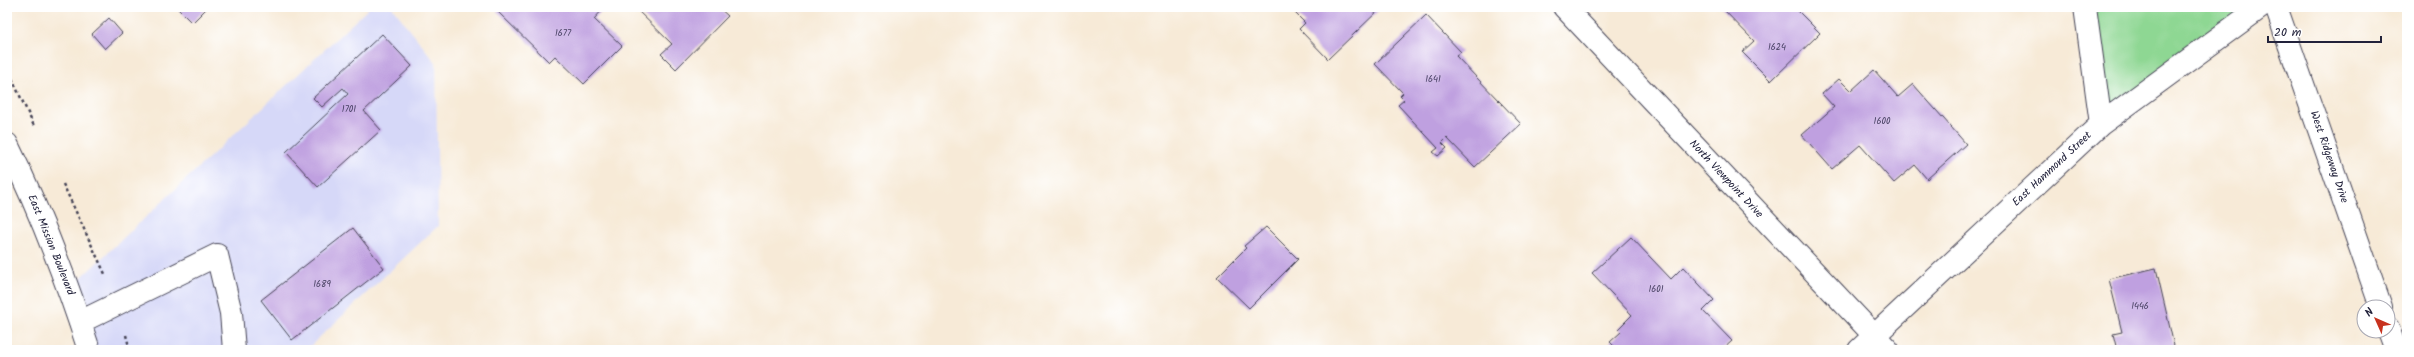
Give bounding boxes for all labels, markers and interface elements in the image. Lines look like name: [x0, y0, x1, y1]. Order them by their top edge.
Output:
scale bar: [2268, 18, 2381, 44]
text: 20 m: [2274, 23, 2302, 42]
house number: 1677: [555, 26, 572, 41]
house number: 1624: [1768, 40, 1786, 55]
house number: 1641: [1425, 72, 1441, 87]
house number: 1701: [342, 102, 356, 117]
street label: West Ridgeway Drive: [2305, 108, 2353, 206]
house number: 1600: [1874, 114, 1891, 129]
street label: East Hammond Street: [2008, 127, 2097, 211]
street label: North Viewpoint Drive: [1685, 136, 1767, 222]
street label: East Mission Boulevard: [23, 192, 80, 299]
house number: 1689: [313, 277, 331, 292]
house number: 1601: [1648, 282, 1664, 297]
house number: 1446: [2131, 299, 2149, 314]
north arrow: [2356, 299, 2396, 339]
text: N: [2361, 304, 2378, 321]

